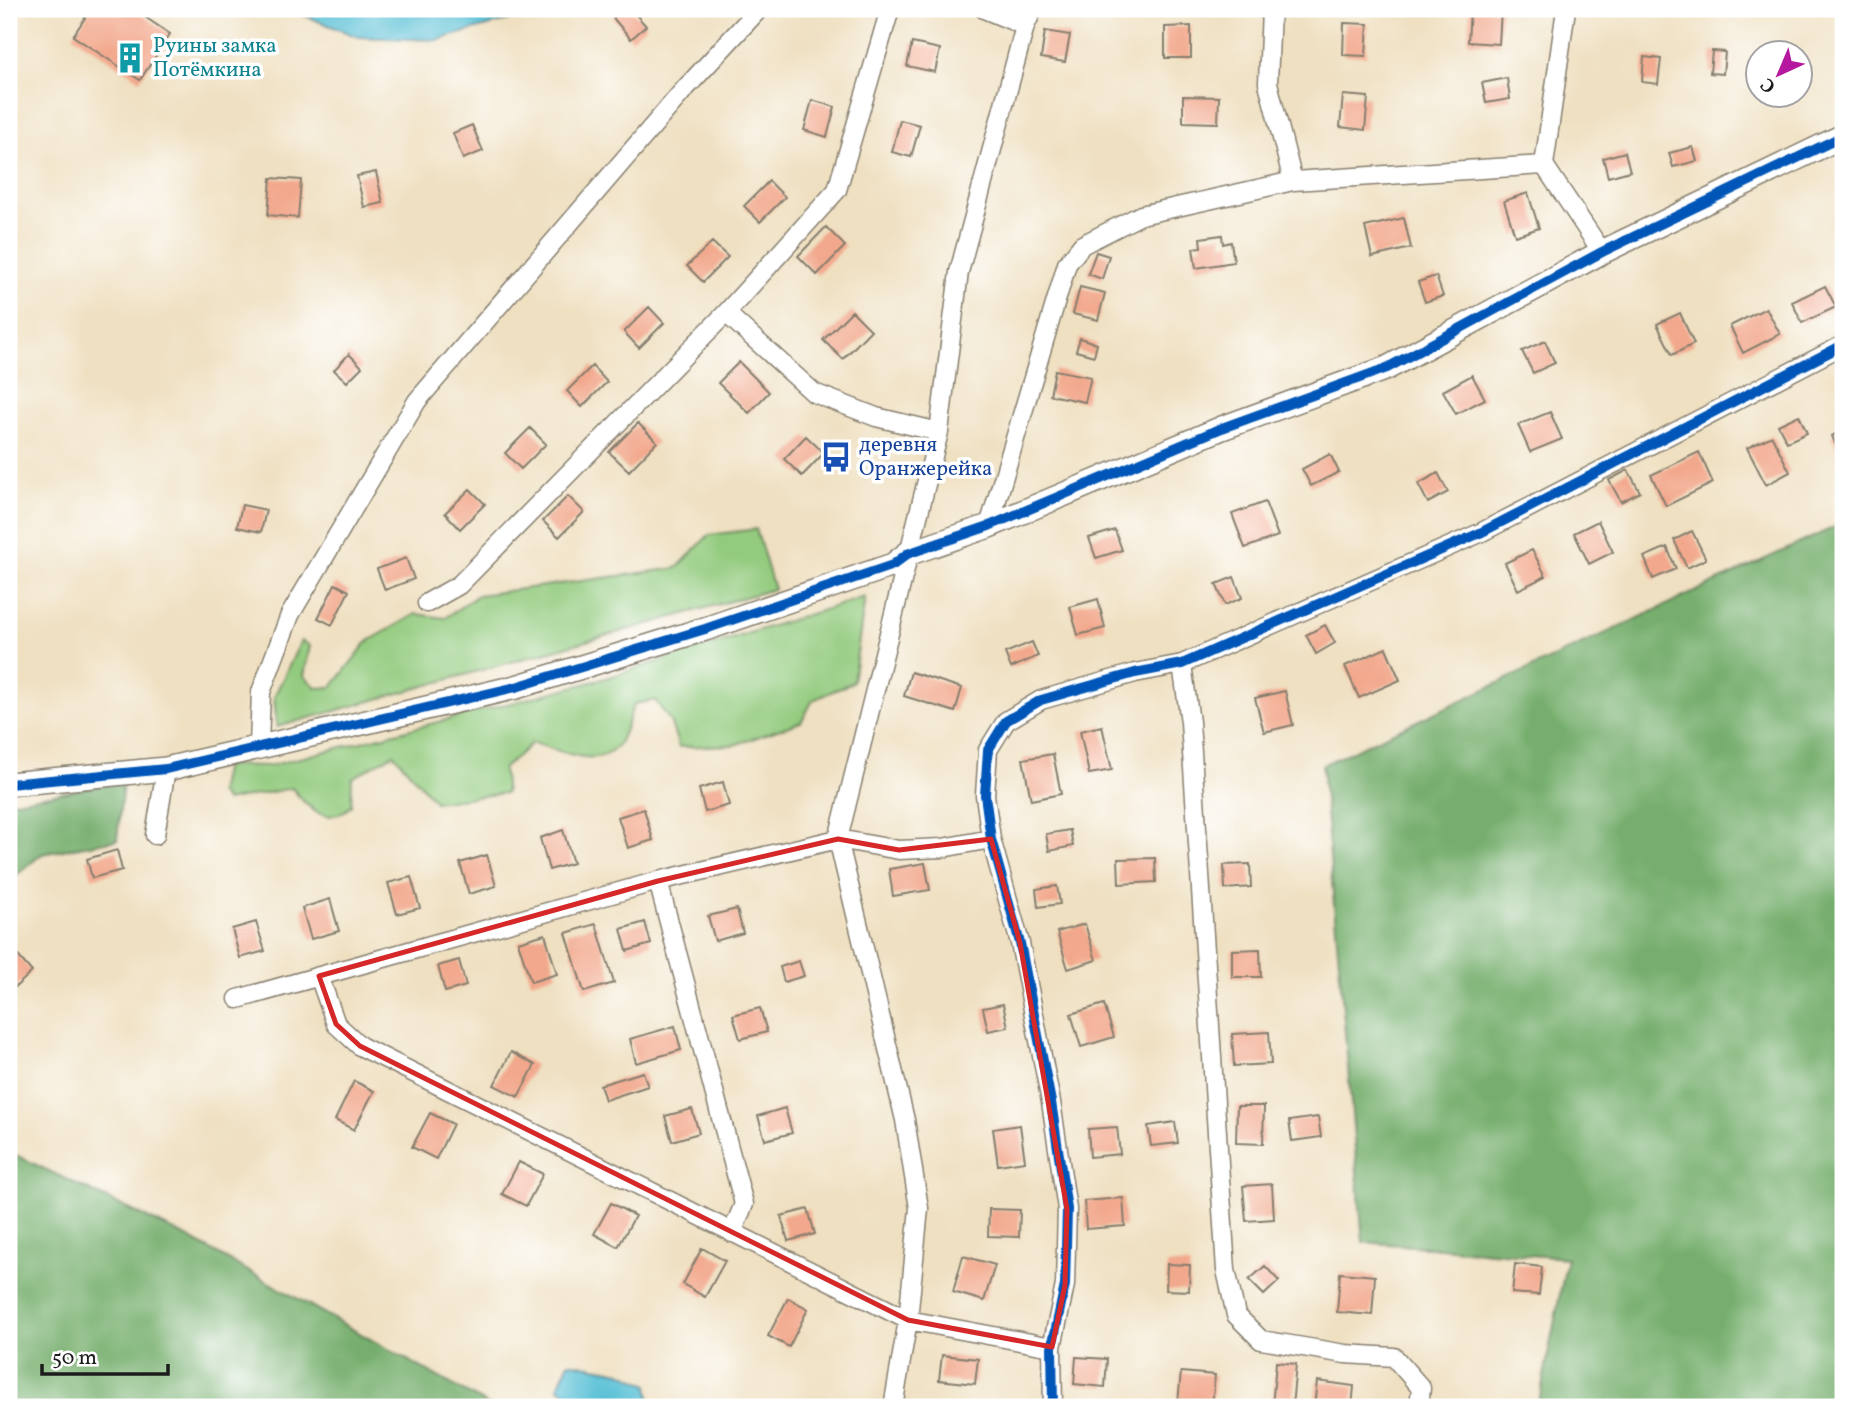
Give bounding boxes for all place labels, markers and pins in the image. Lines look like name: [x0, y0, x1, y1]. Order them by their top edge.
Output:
place label: Руины замка Потёмкина: [153, 32, 277, 85]
building icon: Руины замка Потёмкина: [113, 41, 147, 75]
place label: деревня Оранжерейка: [859, 431, 992, 484]
bus stop icon: деревня Оранжерейка: [819, 440, 853, 474]

